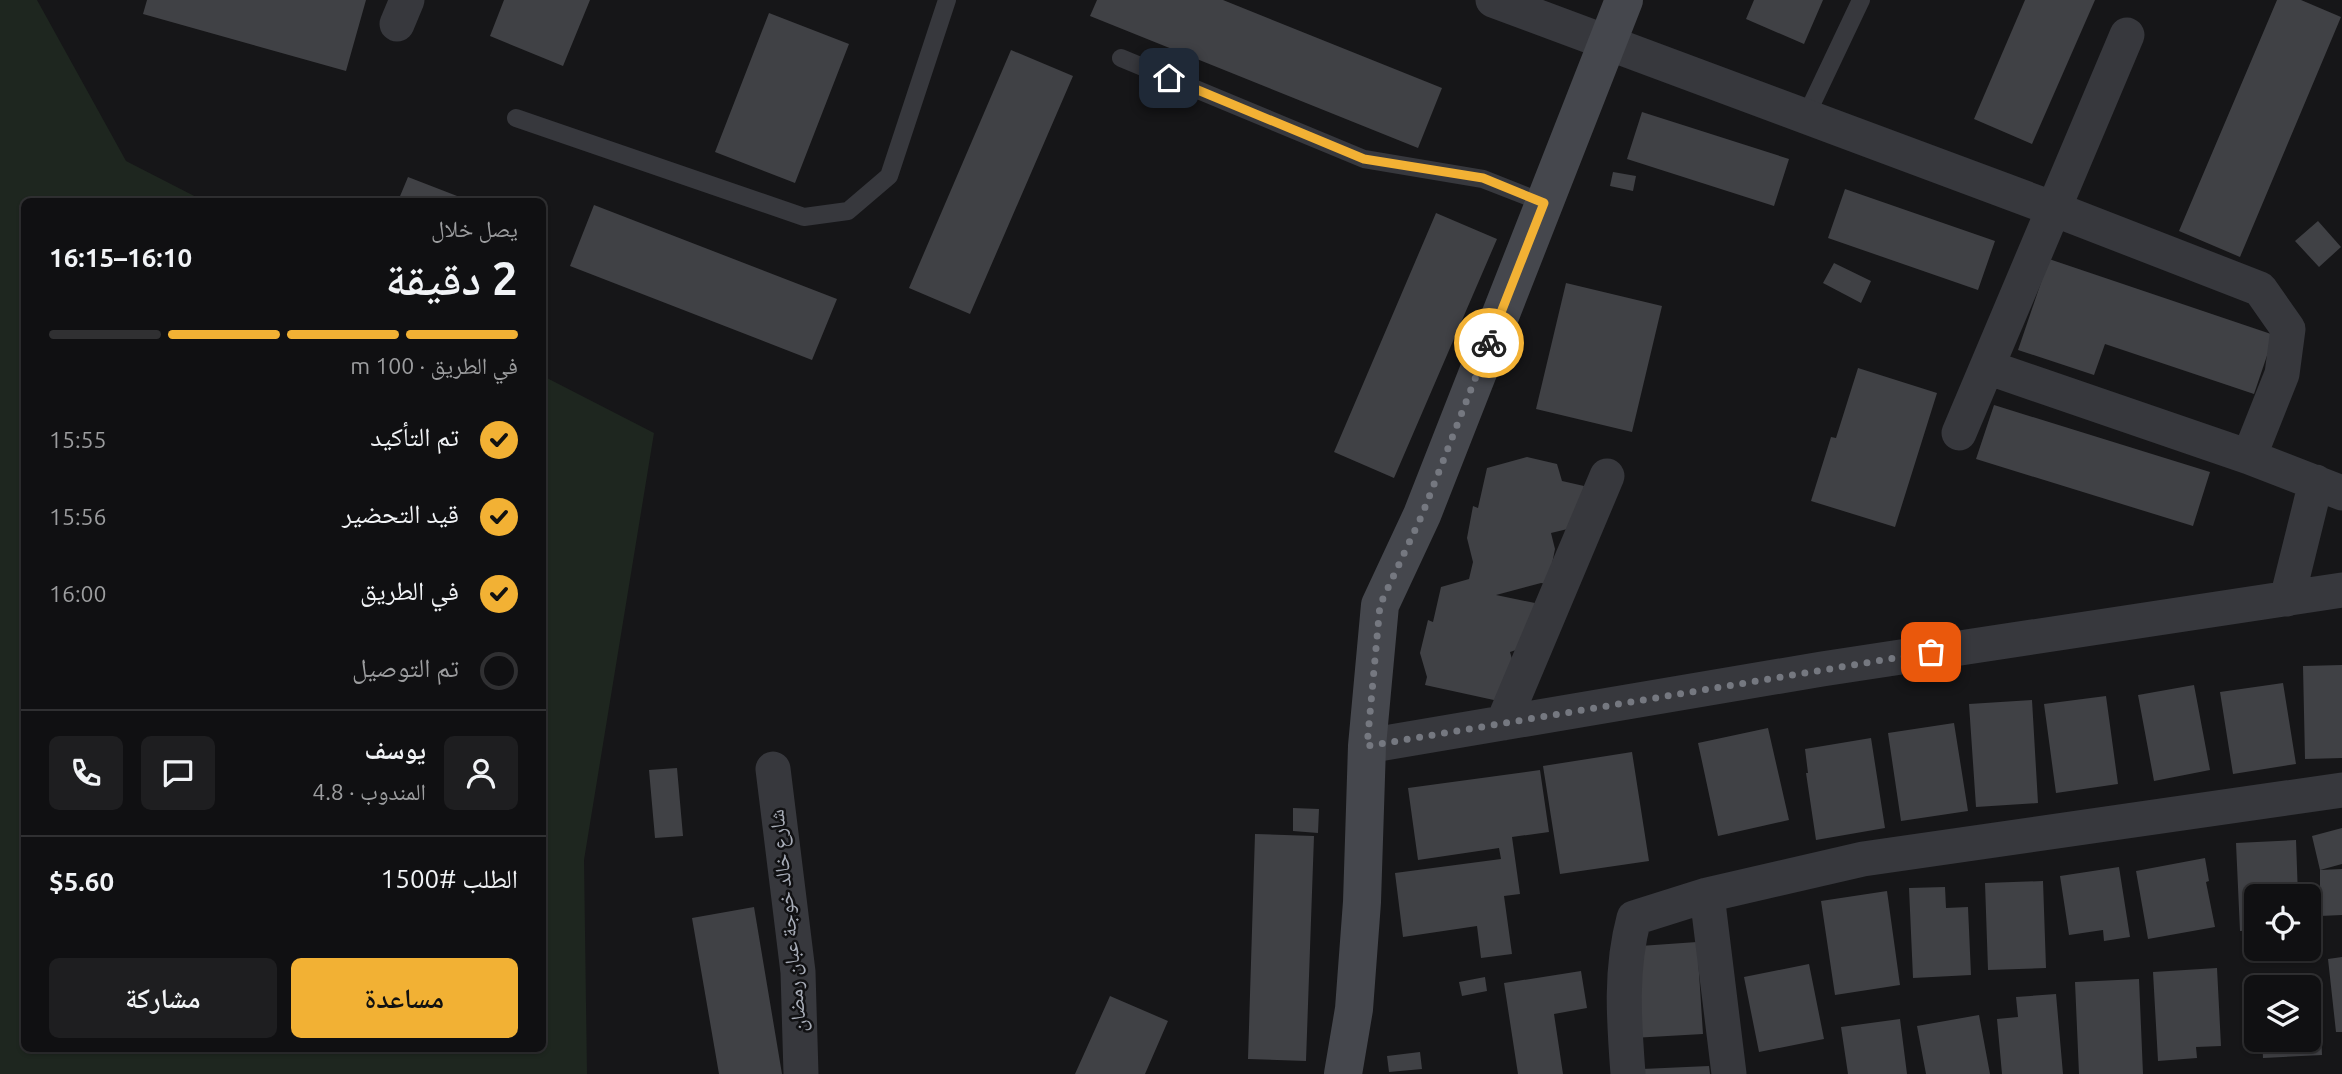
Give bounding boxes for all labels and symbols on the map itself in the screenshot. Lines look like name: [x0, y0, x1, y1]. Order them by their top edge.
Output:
pin: [1139, 48, 1199, 108]
courier: [1454, 308, 1524, 378]
pin: [1901, 622, 1961, 682]
street label: شارع خالد خوجة عبان رمضان: [763, 808, 813, 1034]

